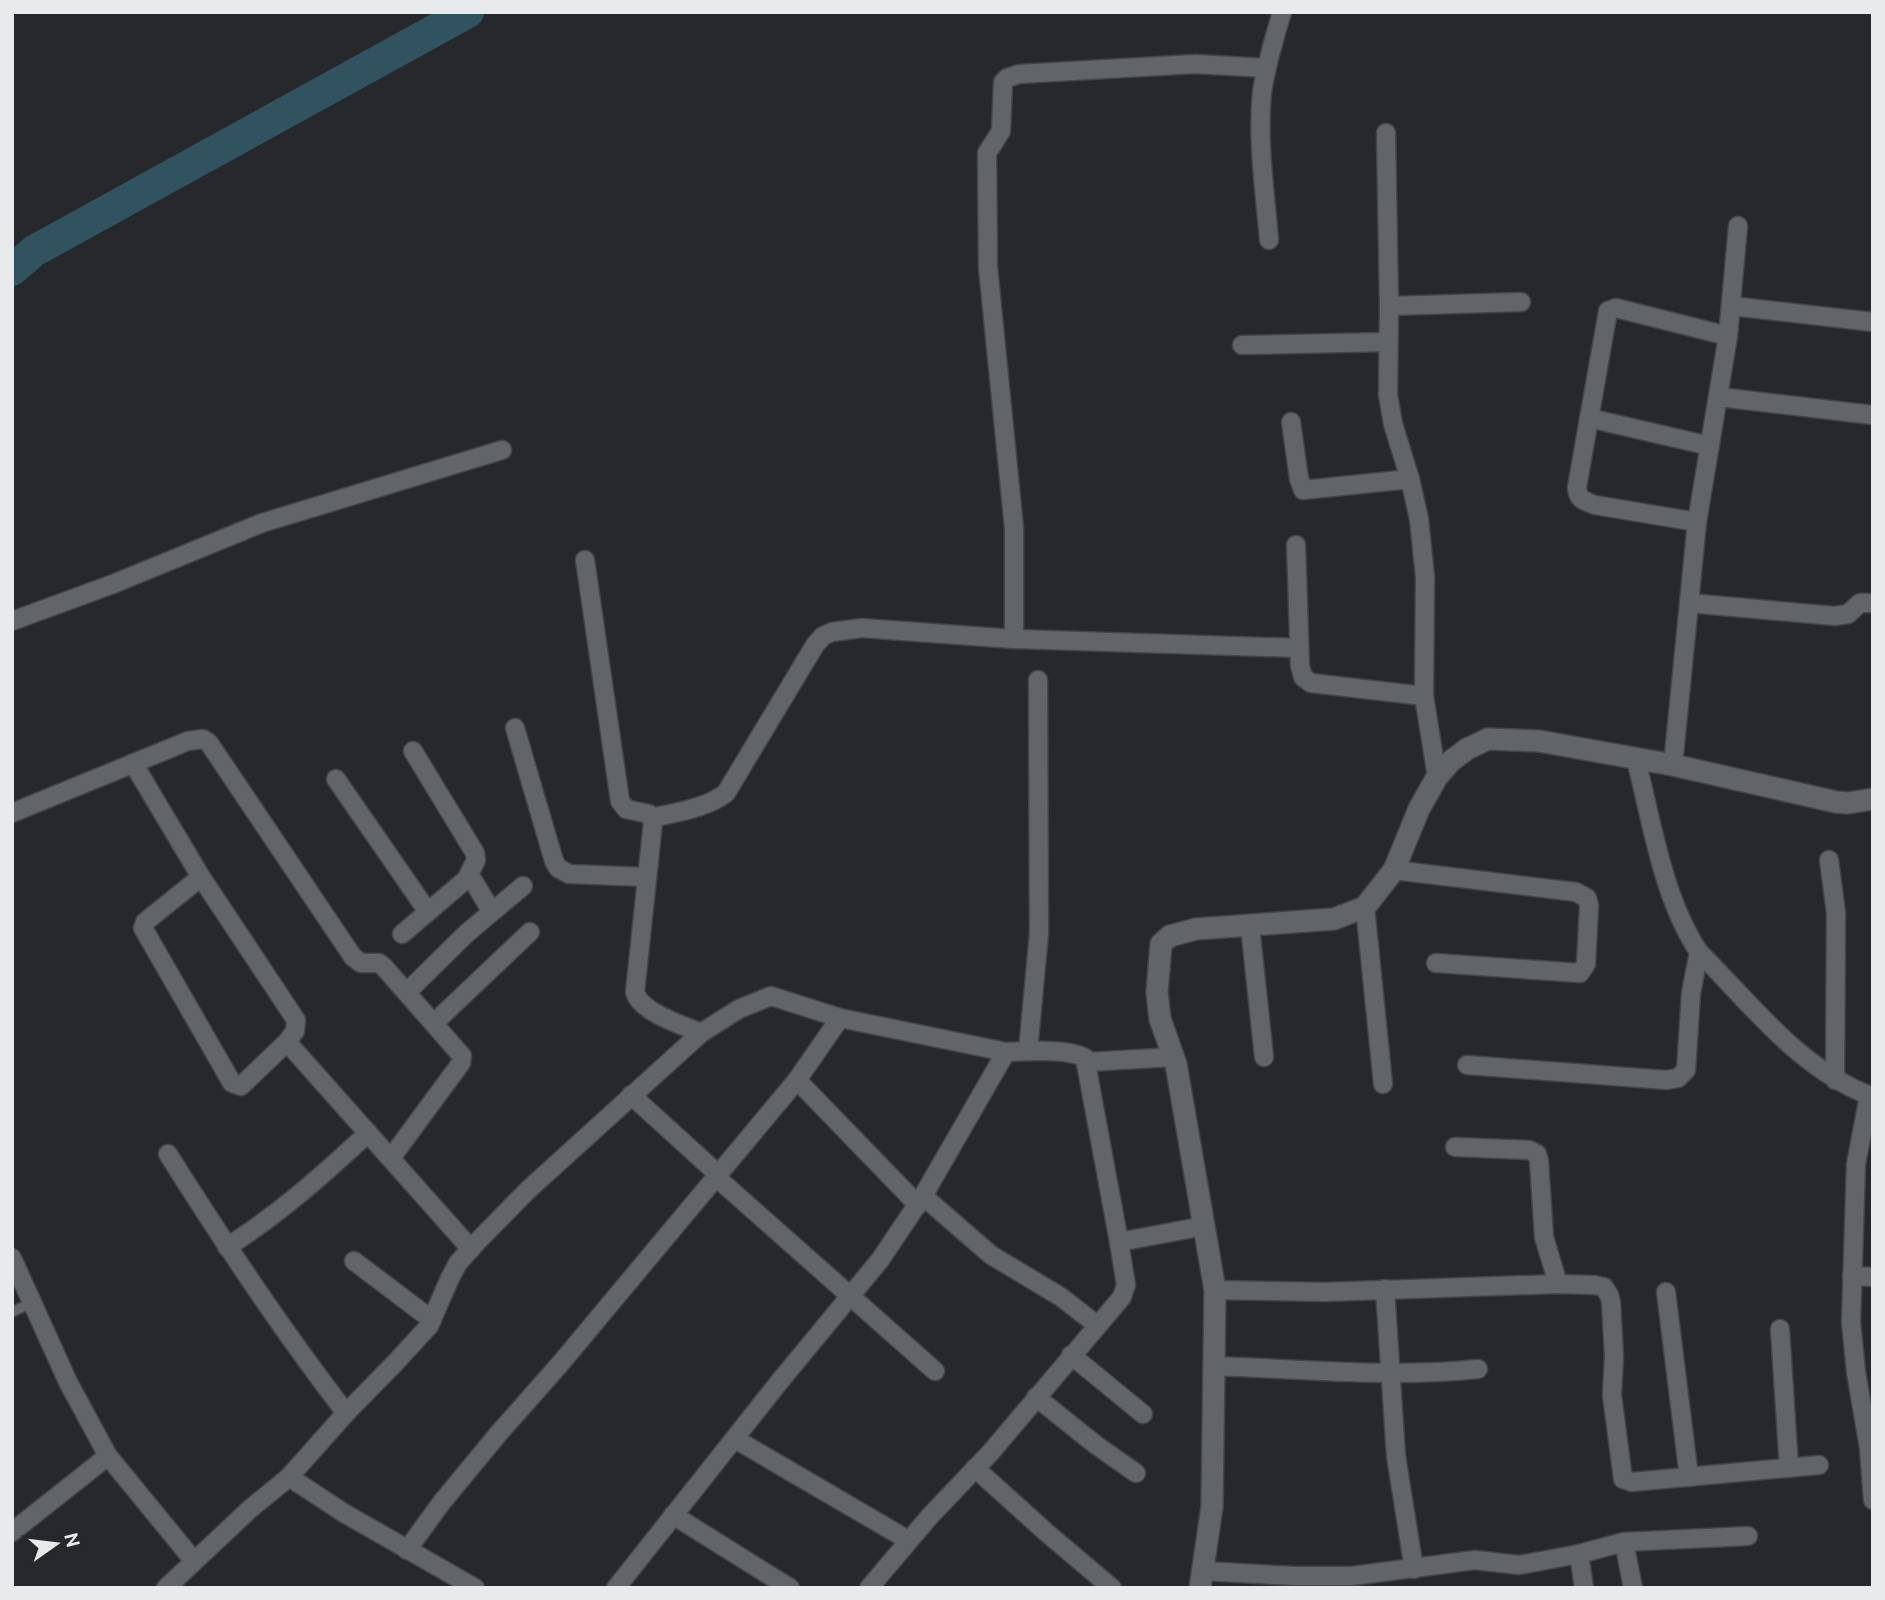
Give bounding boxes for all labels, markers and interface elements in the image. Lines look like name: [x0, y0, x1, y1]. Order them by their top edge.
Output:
north arrow: [21, 1509, 91, 1579]
text: N: [60, 1530, 85, 1549]

